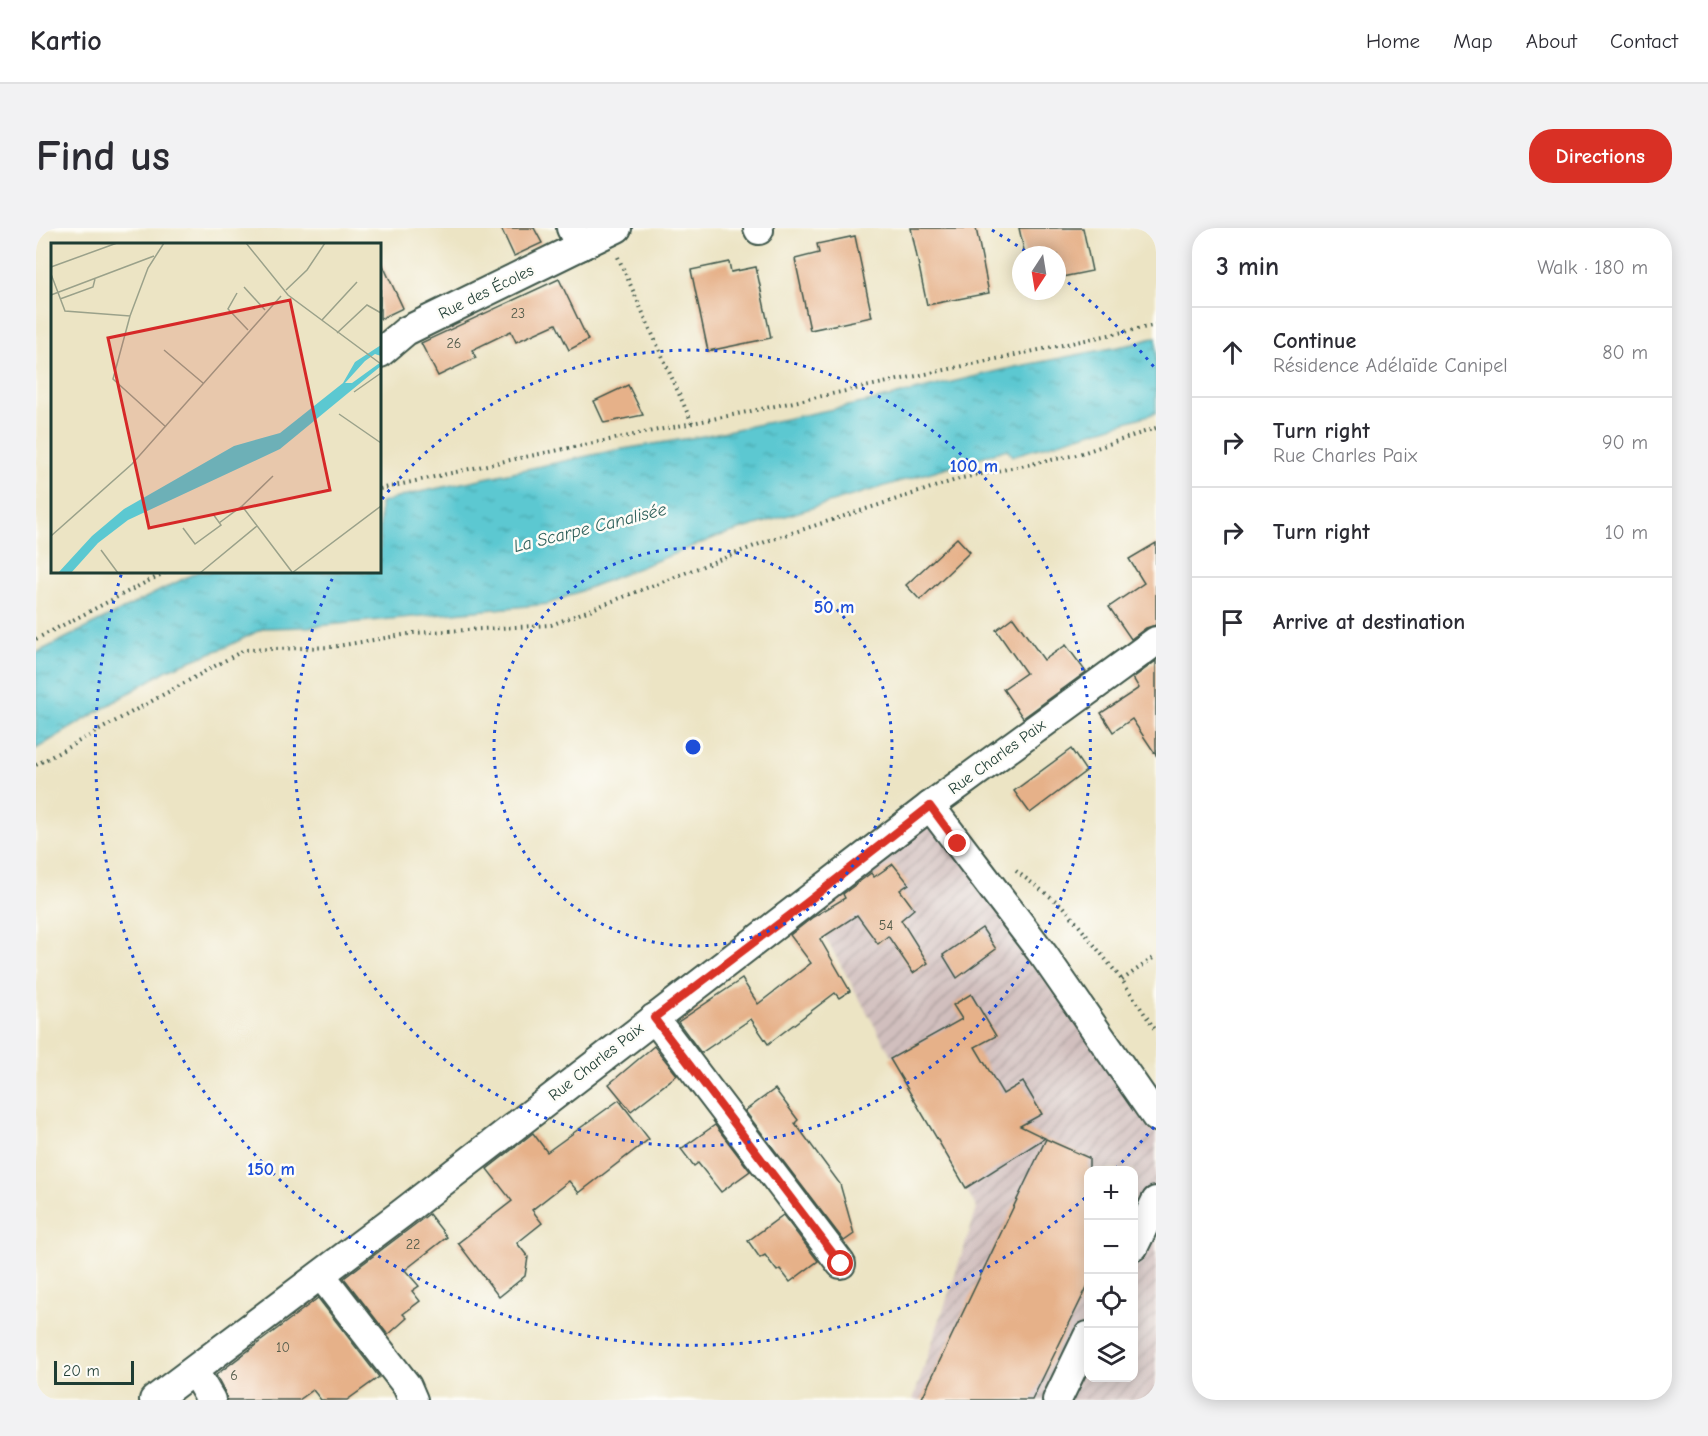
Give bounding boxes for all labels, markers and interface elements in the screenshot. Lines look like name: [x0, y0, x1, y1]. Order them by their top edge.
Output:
text: Kartio: [30, 25, 102, 57]
text: Home: [1366, 29, 1420, 53]
text: Map: [1453, 29, 1493, 53]
text: About: [1526, 29, 1577, 53]
text: Contact: [1610, 29, 1678, 53]
button: Directions: [1529, 129, 1672, 183]
text: Find us: [36, 132, 170, 181]
inset map: [51, 243, 381, 573]
north arrow: [1012, 246, 1066, 300]
text: 3 min: [1216, 252, 1279, 282]
text: Walk · 180 m: [1537, 256, 1648, 279]
street label: Rue des Écoles: [435, 260, 537, 323]
house number: 23: [511, 305, 525, 322]
text: Continue: [1273, 328, 1356, 354]
house number: 26: [447, 335, 461, 352]
icon: ahead: [1216, 336, 1249, 369]
text: 80 m: [1602, 341, 1648, 364]
text: Résidence Adélaïde Canipel: [1273, 354, 1508, 377]
text: Turn right: [1273, 418, 1370, 444]
icon: right: [1216, 426, 1249, 459]
text: 90 m: [1602, 431, 1648, 454]
text: Rue Charles Paix: [1273, 444, 1417, 467]
text: 100 m: [950, 456, 998, 477]
water label: La Scarpe Canalisée: [511, 499, 669, 557]
icon: right: [1216, 516, 1249, 549]
text: Turn right: [1273, 519, 1370, 545]
text: 10 m: [1605, 521, 1648, 544]
text: 50 m: [814, 597, 854, 618]
icon: arrive: [1216, 606, 1249, 639]
text: Arrive at destination: [1273, 609, 1465, 635]
street label: Rue Charles Paix: [945, 716, 1049, 798]
centre of rings: [683, 737, 703, 757]
route end: [944, 830, 970, 856]
house number: 54: [879, 917, 893, 934]
street label: Rue Charles Paix: [545, 1019, 647, 1105]
text: 150 m: [247, 1159, 295, 1180]
map controls: [1084, 1166, 1138, 1382]
button: +: [1084, 1166, 1138, 1220]
button: −: [1084, 1220, 1138, 1274]
house number: 22: [406, 1236, 420, 1253]
route start: [827, 1250, 853, 1276]
button: locate: [1084, 1274, 1138, 1328]
button: layers: [1084, 1328, 1138, 1382]
house number: 10: [276, 1339, 290, 1356]
scale bar: [54, 1358, 134, 1386]
text: 20 m: [63, 1362, 100, 1380]
house number: 6: [230, 1367, 238, 1384]

